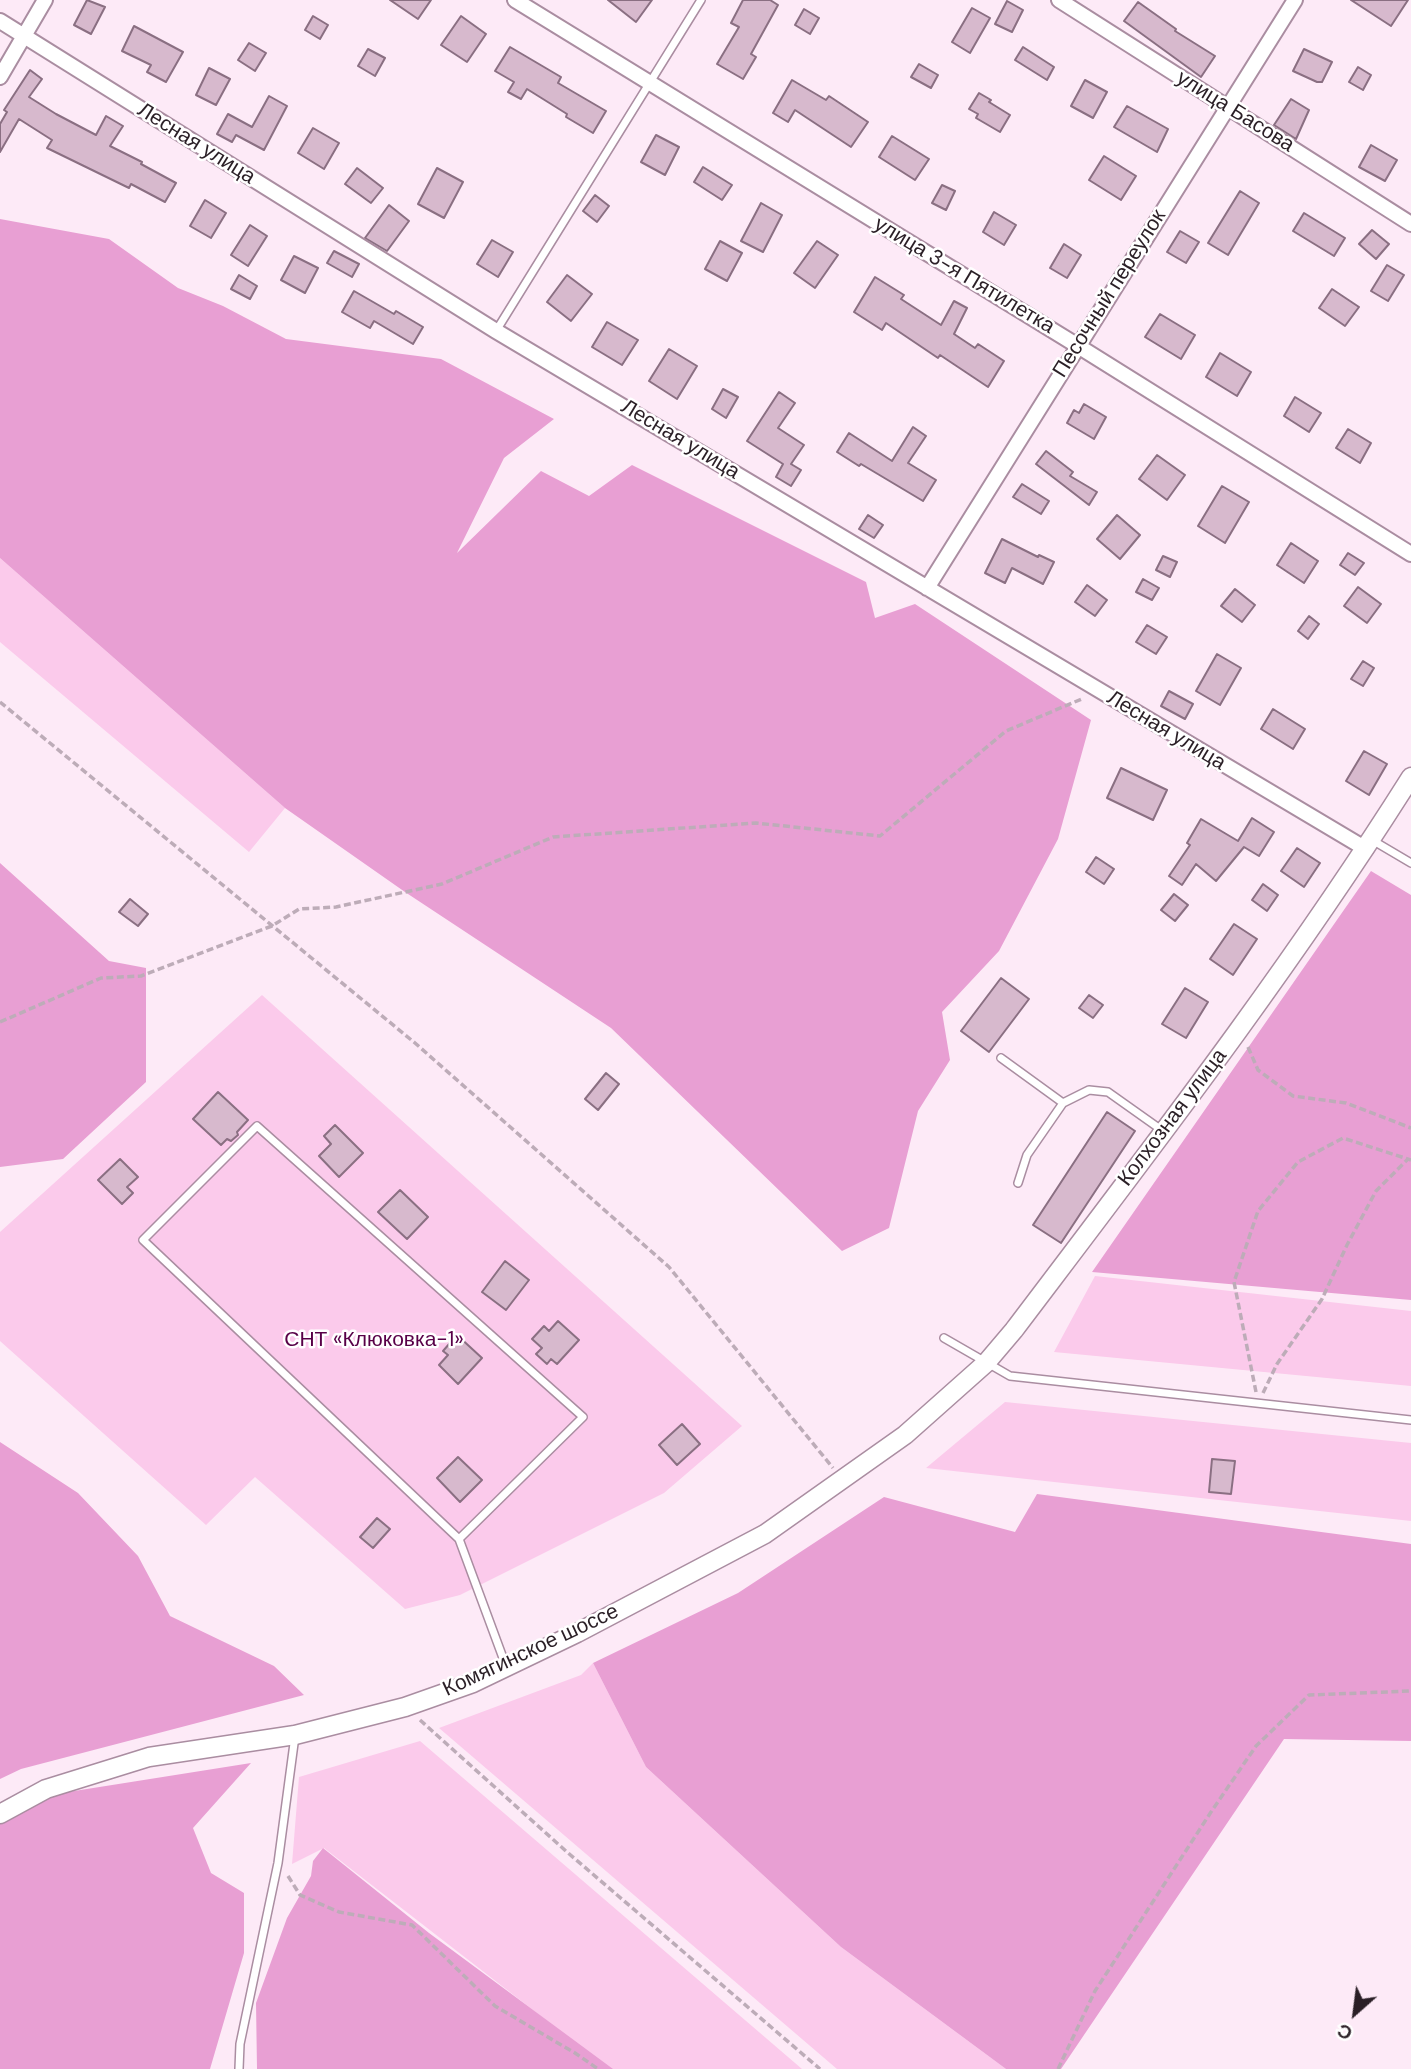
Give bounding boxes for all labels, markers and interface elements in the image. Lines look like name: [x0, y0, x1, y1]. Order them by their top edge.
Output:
street label: улица Басова: [1172, 66, 1298, 158]
street label: Лесная улица: [133, 98, 259, 190]
street label: Песочный переулок: [1048, 205, 1172, 383]
street label: улица 3-я Пятилетка: [869, 212, 1059, 340]
street label: Лесная улица: [616, 395, 744, 485]
street label: Лесная улица: [1102, 686, 1230, 776]
street label: Колхозная улица: [1113, 1045, 1233, 1191]
park label: СНТ «Клюковка-1»: [284, 1327, 464, 1353]
street label: Комягинское шоссе: [439, 1599, 623, 1703]
north arrow: [1320, 1978, 1390, 2048]
text: С: [1333, 2018, 1357, 2046]

